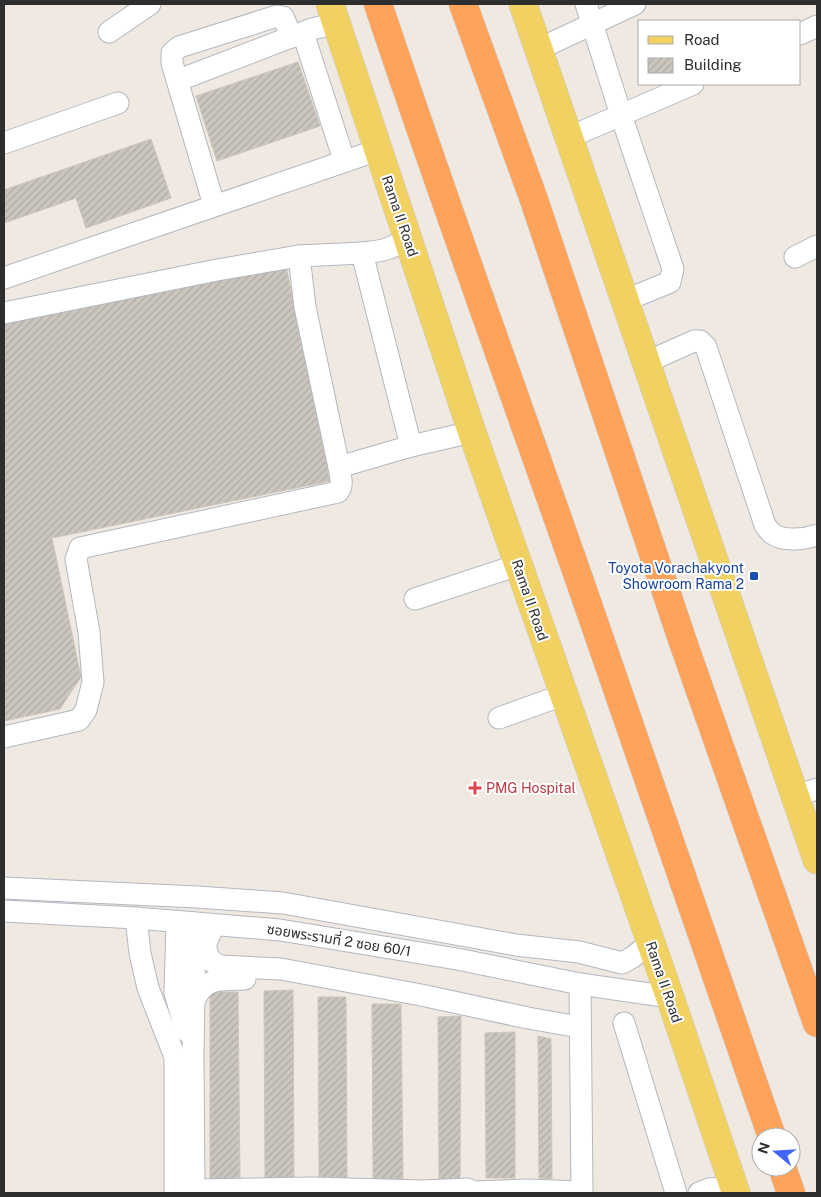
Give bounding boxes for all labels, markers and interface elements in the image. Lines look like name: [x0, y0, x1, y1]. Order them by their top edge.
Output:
legend: [638, 20, 801, 85]
text: Road: [684, 31, 720, 48]
text: Building: [684, 56, 742, 73]
street label: Rama II Road: [379, 173, 421, 259]
street label: Rama II Road: [509, 557, 551, 643]
place label: Toyota Vorachakyont Showroom Rama 2: [608, 560, 744, 592]
marker: Toyota Vorachakyont Showroom Rama 2: [748, 570, 760, 582]
place label: PMG Hospital: [486, 780, 576, 796]
marker: PMG Hospital: [468, 781, 482, 795]
street label: ซอยพระรามที่ 2 ซอย 60/1: [266, 919, 412, 959]
street label: Rama II Road: [643, 939, 685, 1025]
north arrow: [751, 1127, 801, 1177]
text: N: [754, 1140, 773, 1156]

